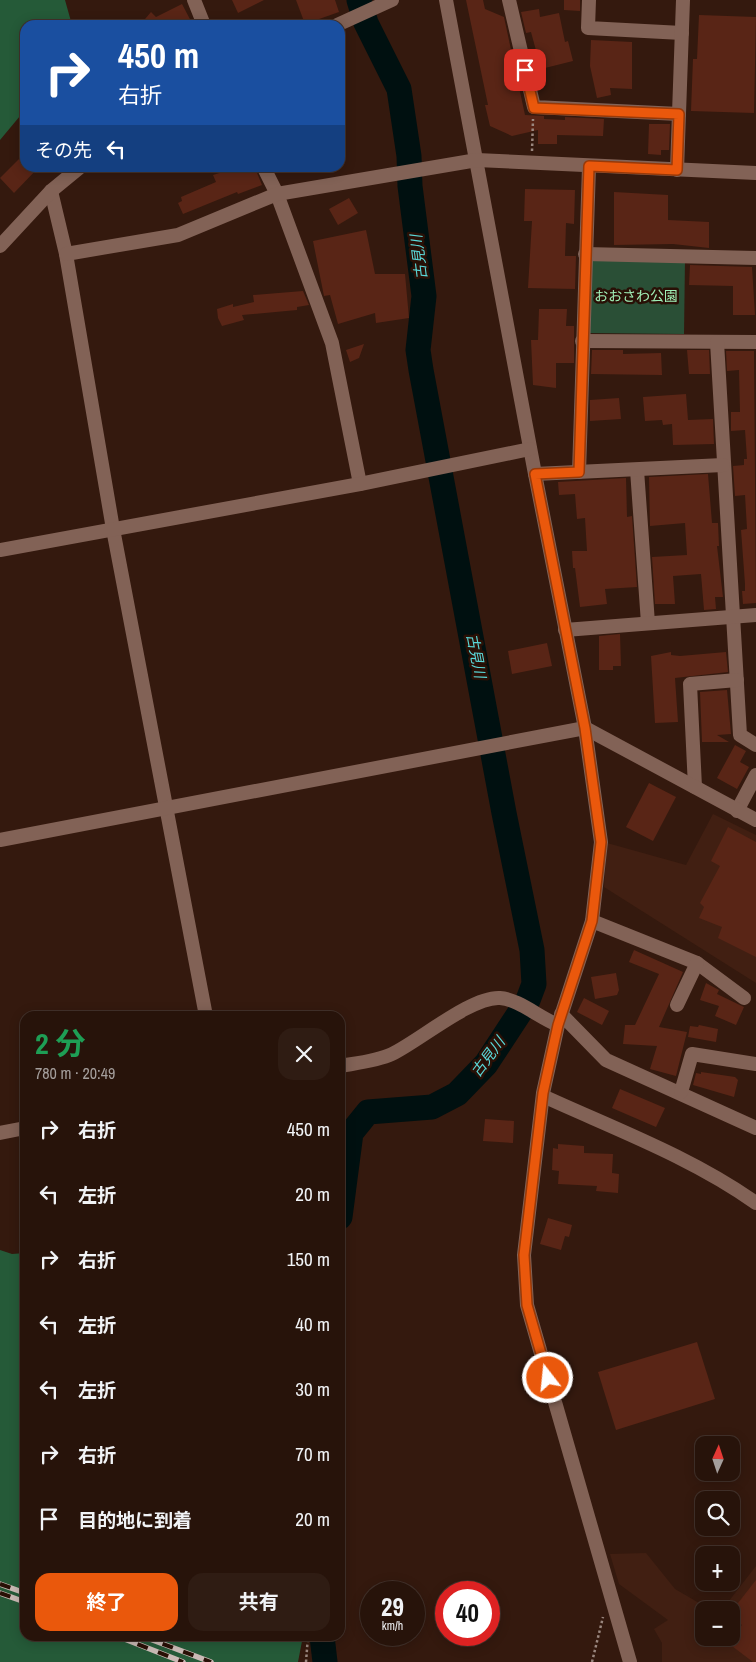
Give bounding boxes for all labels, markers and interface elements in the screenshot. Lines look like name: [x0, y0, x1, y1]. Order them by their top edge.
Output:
text: 450 m: [118, 32, 199, 79]
icon: right: [35, 40, 100, 105]
pin: [504, 49, 546, 91]
icon: arrive: [511, 56, 539, 84]
text: 右折: [118, 80, 162, 110]
icon: left: [102, 135, 130, 163]
text: その先: [35, 137, 92, 163]
water label: 古見川: [405, 231, 432, 281]
park label: おおさわ公園: [594, 287, 678, 305]
water label: 古見川: [462, 632, 491, 682]
text: 2 分: [35, 1023, 86, 1063]
button: close: [278, 1028, 330, 1080]
water label: 古見川: [466, 1031, 511, 1081]
text: 780 m · 20:49: [35, 1062, 115, 1084]
icon: right: [35, 1115, 63, 1143]
text: 450 m: [287, 1116, 330, 1142]
text: 右折: [78, 1117, 116, 1143]
icon: left: [35, 1180, 63, 1208]
text: 20 m: [295, 1181, 330, 1207]
text: 左折: [78, 1182, 116, 1208]
icon: right: [35, 1245, 63, 1273]
text: 150 m: [287, 1246, 330, 1272]
text: 右折: [78, 1247, 116, 1273]
icon: left: [35, 1310, 63, 1338]
text: 40 m: [295, 1311, 330, 1337]
text: 左折: [78, 1312, 116, 1338]
position arrow: [521, 1351, 573, 1403]
icon: left: [35, 1375, 63, 1403]
text: 30 m: [295, 1376, 330, 1402]
text: 左折: [78, 1377, 116, 1403]
north arrow: [695, 1436, 740, 1481]
map controls: [695, 1436, 740, 1646]
icon: right: [35, 1440, 63, 1468]
text: 70 m: [295, 1441, 330, 1467]
text: 右折: [78, 1442, 116, 1468]
button: search: [695, 1491, 740, 1536]
icon: arrive: [35, 1505, 63, 1533]
text: 20 m: [295, 1506, 330, 1532]
text: 目的地に到着: [78, 1507, 192, 1533]
button: +: [695, 1546, 740, 1591]
button: 終了: [35, 1573, 178, 1631]
button: 共有: [188, 1573, 330, 1631]
speed limit sign: 40: [435, 1581, 500, 1646]
text: 29: [381, 1590, 404, 1624]
button: −: [695, 1601, 740, 1646]
text: km/h: [382, 1618, 403, 1634]

